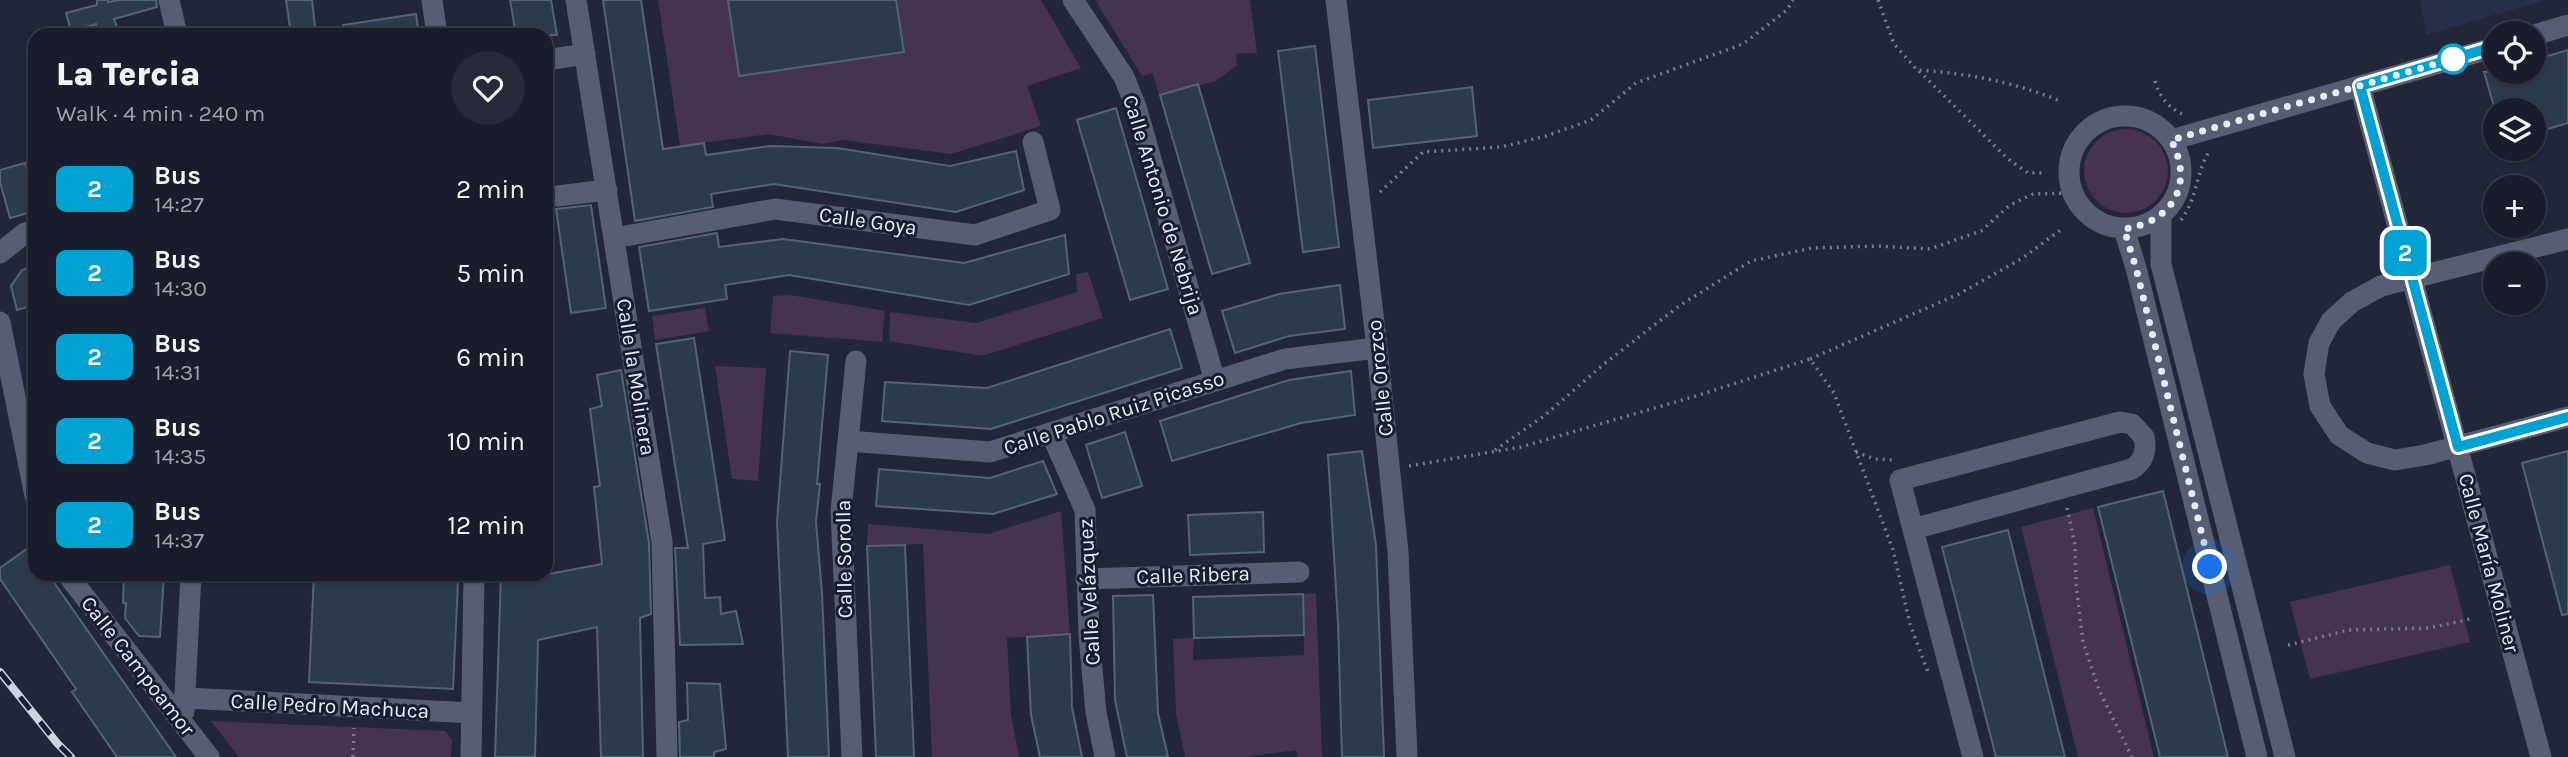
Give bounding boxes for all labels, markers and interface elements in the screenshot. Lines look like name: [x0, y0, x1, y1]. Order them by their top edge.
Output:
map controls: [2483, 21, 2546, 315]
button: locate: [2483, 21, 2546, 84]
unlabelled marker: [2438, 44, 2468, 74]
button: heart: [451, 51, 525, 125]
text: La Tercia: [56, 55, 201, 93]
street label: Calle Antonio de Nebrija: [1118, 92, 1208, 318]
button: layers: [2483, 98, 2546, 161]
text: Walk · 4 min · 240 m: [56, 100, 265, 127]
text: Bus: [154, 160, 201, 191]
text: 2 min: [456, 174, 525, 205]
text: 2: [87, 175, 102, 203]
button: +: [2483, 175, 2546, 238]
text: 14:27: [154, 191, 204, 218]
street label: Calle Goya: [818, 202, 918, 240]
line badge: 2: [2382, 230, 2428, 276]
text: 2: [2398, 239, 2412, 267]
text: Bus: [154, 244, 201, 275]
button: −: [2483, 252, 2546, 315]
text: 5 min: [456, 258, 525, 289]
text: 2: [87, 259, 102, 287]
text: 14:30: [154, 275, 207, 302]
street label: Calle la Molinera: [612, 297, 660, 457]
street label: Calle Orozco: [1362, 319, 1398, 437]
text: Bus: [154, 328, 201, 359]
text: 6 min: [456, 342, 525, 373]
text: 2: [87, 343, 102, 371]
text: 14:31: [154, 359, 201, 386]
street label: Calle Pablo Ruiz Picasso: [1001, 366, 1227, 460]
text: Bus: [154, 412, 201, 443]
text: 10 min: [447, 426, 525, 457]
text: 2: [87, 427, 102, 455]
text: 14:35: [154, 443, 206, 470]
street label: Calle María Moliner: [2454, 471, 2525, 655]
text: Bus: [154, 496, 201, 527]
street label: Calle Sorolla: [831, 500, 857, 618]
text: 12 min: [447, 510, 525, 541]
text: 2: [87, 511, 102, 539]
street label: Calle Velázquez: [1073, 518, 1105, 666]
text: 14:37: [154, 527, 204, 554]
your location: [2192, 549, 2227, 584]
street label: Calle Ribera: [1136, 561, 1250, 589]
street label: Calle Campoamor: [76, 592, 200, 741]
street label: Calle Pedro Machuca: [230, 689, 430, 723]

